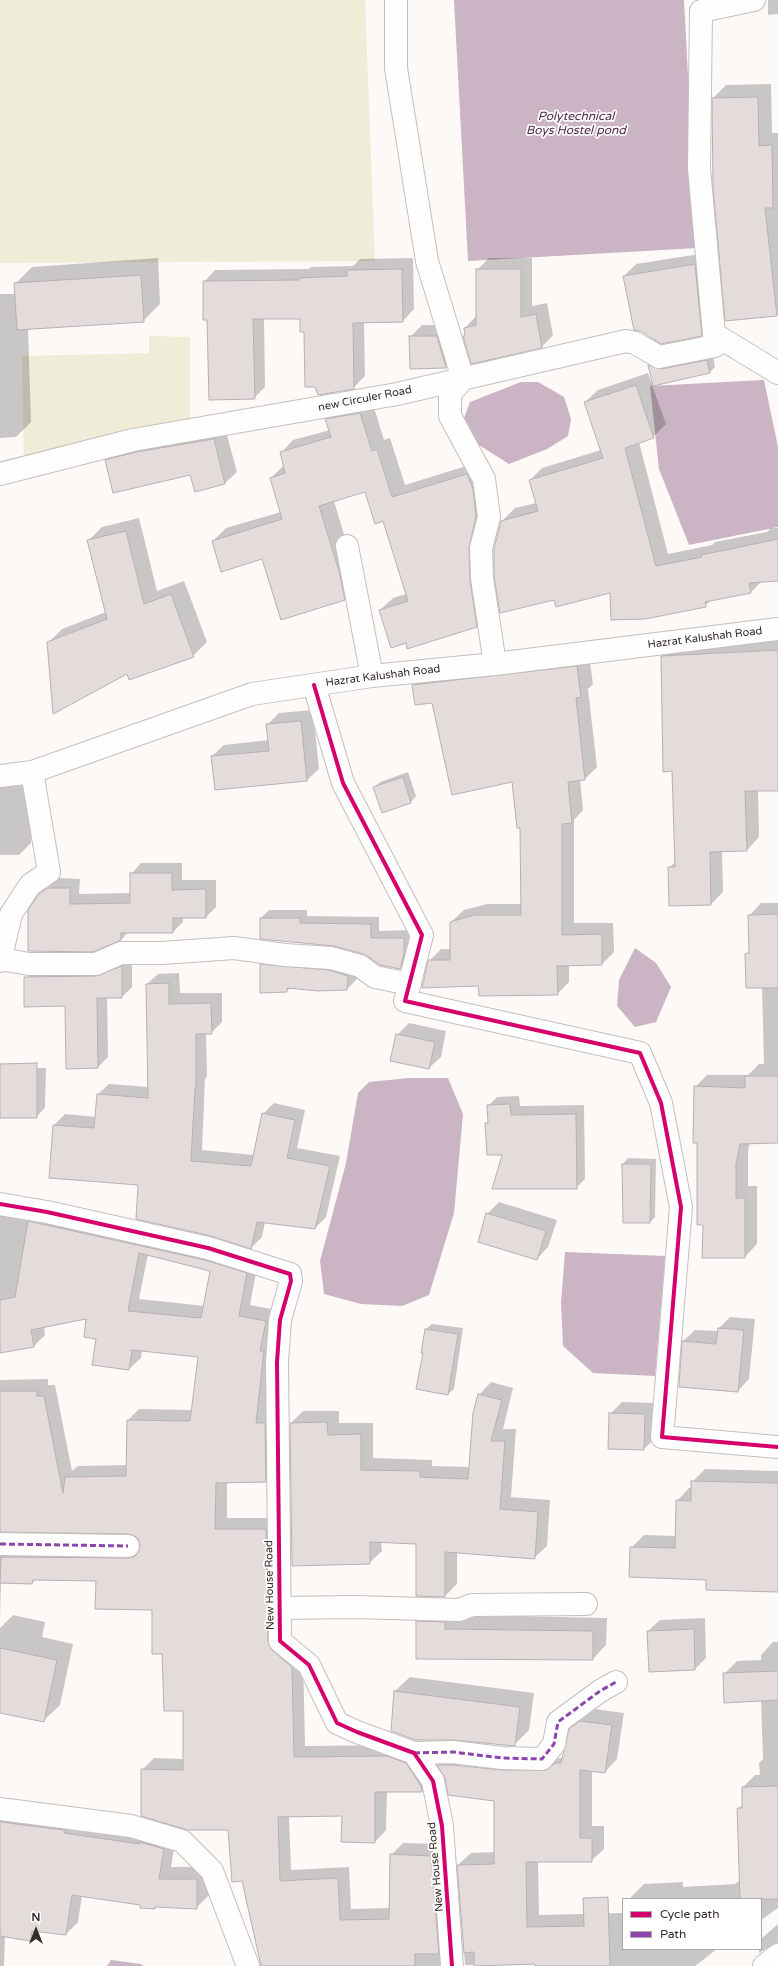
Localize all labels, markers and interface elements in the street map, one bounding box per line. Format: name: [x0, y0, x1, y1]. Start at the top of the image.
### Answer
water label: Polytechnical Boys Hostel pond: [526, 110, 626, 138]
street label: new Circuler Road: [317, 383, 413, 415]
street label: Hazrat Kalushah Road: [647, 624, 763, 652]
street label: Hazrat Kalushah Road: [325, 662, 441, 690]
street label: New House Road: [263, 1540, 277, 1630]
street label: New House Road: [426, 1822, 446, 1912]
legend: [622, 1898, 762, 1950]
text: Cycle path: [660, 1907, 719, 1921]
north arrow: [16, 1910, 56, 1950]
text: N: [32, 1911, 40, 1924]
text: Path: [660, 1927, 686, 1941]

